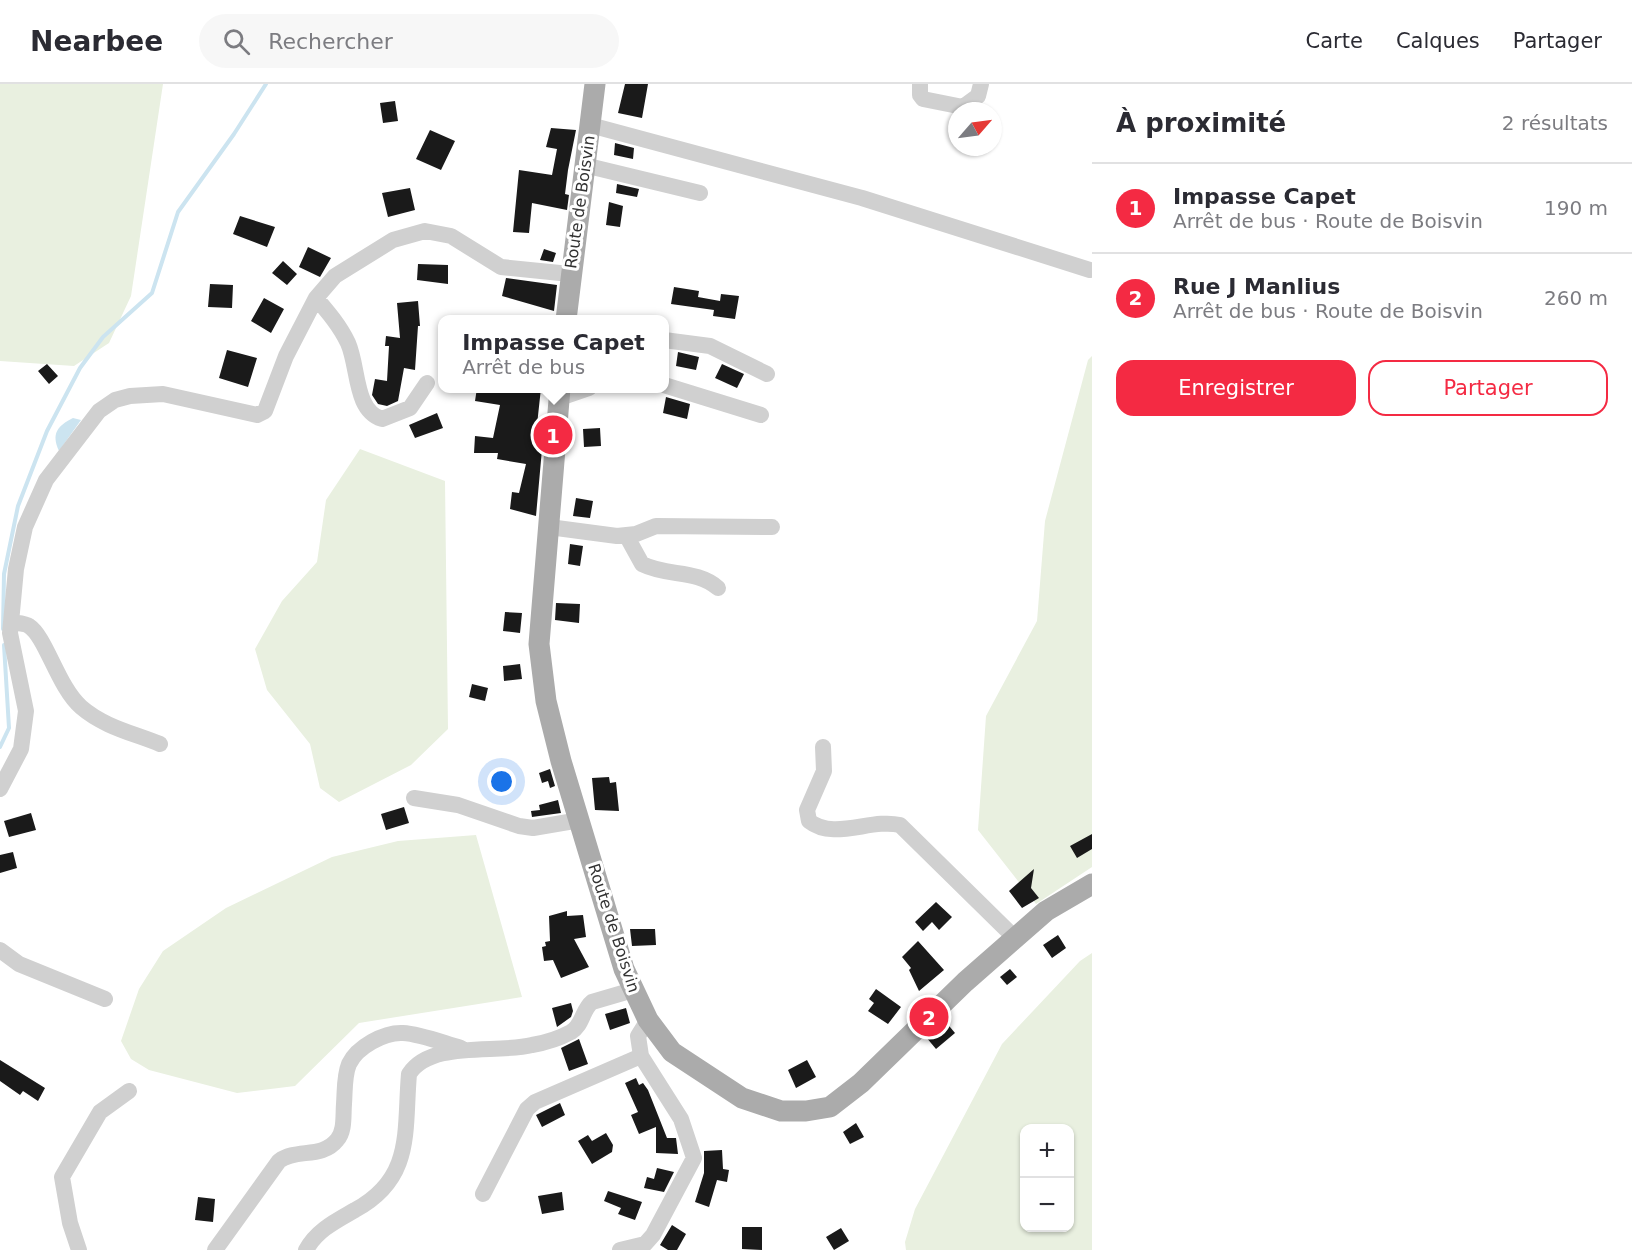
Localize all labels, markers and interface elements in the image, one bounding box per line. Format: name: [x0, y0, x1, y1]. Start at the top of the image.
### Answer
search box: [199, 14, 619, 68]
text: Nearbee: [30, 25, 163, 58]
icon: search: [220, 25, 253, 58]
text: Rechercher: [268, 29, 393, 54]
text: Carte: [1306, 29, 1363, 53]
text: Calques: [1396, 29, 1480, 53]
text: Partager: [1513, 29, 1602, 53]
north arrow: [948, 102, 1002, 156]
text: À proximité: [1116, 108, 1286, 138]
text: 2 résultats: [1502, 111, 1608, 135]
street label: Route de Boisvin: [561, 134, 599, 270]
text: Impasse Capet: [1173, 184, 1356, 209]
text: 1: [1129, 196, 1142, 220]
text: 190 m: [1544, 196, 1608, 220]
text: Arrêt de bus · Route de Boisvin: [1173, 209, 1483, 233]
text: Rue J Manlius: [1173, 274, 1340, 299]
text: 2: [1129, 286, 1142, 310]
text: 260 m: [1544, 286, 1608, 310]
text: Arrêt de bus · Route de Boisvin: [1173, 299, 1483, 323]
popup: [438, 315, 669, 393]
text: Impasse Capet: [462, 330, 645, 355]
text: Arrêt de bus: [462, 355, 585, 379]
button: Enregistrer: [1116, 360, 1356, 416]
button: Partager: [1368, 360, 1608, 416]
pin: 1: [534, 412, 572, 458]
your location: [487, 767, 516, 796]
street label: Route de Boisvin: [584, 861, 644, 995]
pin: 2: [910, 994, 948, 1040]
map controls: [1020, 1124, 1074, 1232]
button: +: [1020, 1124, 1074, 1178]
button: −: [1020, 1178, 1074, 1232]

